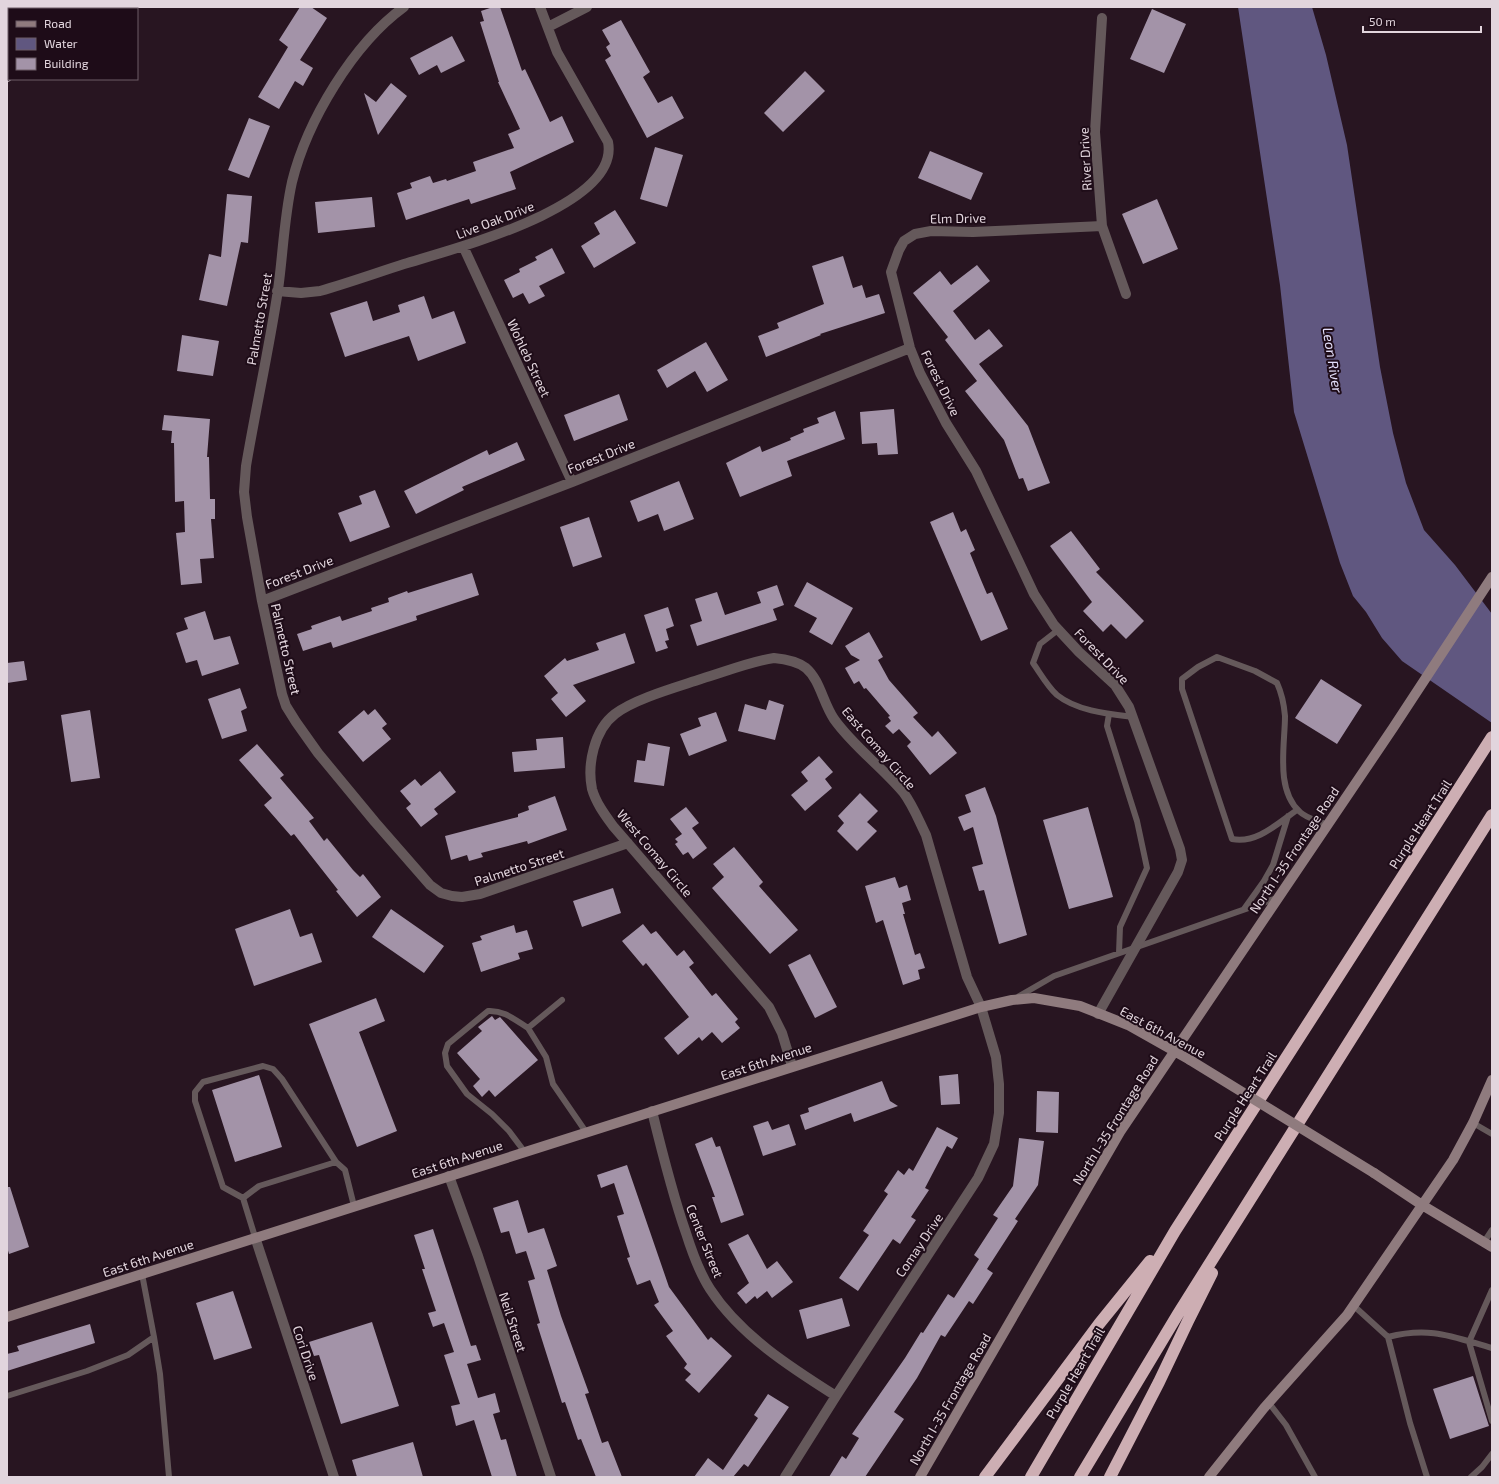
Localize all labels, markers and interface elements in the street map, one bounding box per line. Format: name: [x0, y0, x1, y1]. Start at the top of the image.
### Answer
legend: [8, 8, 138, 80]
scale bar: [1363, 8, 1481, 34]
text: 50 m: [1369, 14, 1396, 28]
text: Road: [44, 16, 72, 30]
text: Water: [44, 36, 78, 50]
text: Building: [44, 56, 89, 70]
street label: River Drive: [1075, 127, 1095, 191]
street label: Live Oak Drive: [454, 198, 536, 242]
street label: Elm Drive: [930, 210, 986, 226]
street label: Palmetto Street: [243, 272, 275, 366]
street label: Wohleb Street: [504, 316, 554, 400]
water label: Leon River: [1319, 326, 1347, 394]
street label: Forest Drive: [918, 347, 964, 419]
street label: Forest Drive: [565, 435, 637, 477]
street label: Forest Drive: [263, 552, 335, 592]
street label: Palmetto Street: [268, 602, 304, 696]
street label: Forest Drive: [1071, 625, 1133, 687]
street label: East Comay Circle: [839, 703, 919, 793]
street label: Purple Heart Trail: [1385, 776, 1455, 872]
street label: North I-35 Frontage Road: [1246, 784, 1342, 916]
street label: West Comay Circle: [614, 806, 696, 900]
street label: Palmetto Street: [472, 845, 566, 889]
street label: East 6th Avenue: [1117, 1003, 1209, 1061]
street label: East 6th Avenue: [718, 1039, 814, 1083]
street label: Purple Heart Trail: [1210, 1048, 1280, 1144]
street label: North I-35 Frontage Road: [1069, 1052, 1161, 1188]
street label: East 6th Avenue: [409, 1137, 505, 1181]
street label: Center Street: [683, 1202, 727, 1280]
street label: Comay Drive: [892, 1210, 946, 1280]
street label: East 6th Avenue: [100, 1236, 196, 1280]
street label: Neil Street: [496, 1290, 530, 1354]
street label: Cori Drive: [290, 1323, 322, 1383]
street label: Purple Heart Trail: [1042, 1324, 1108, 1422]
street label: North I-35 Frontage Road: [906, 1330, 994, 1468]

